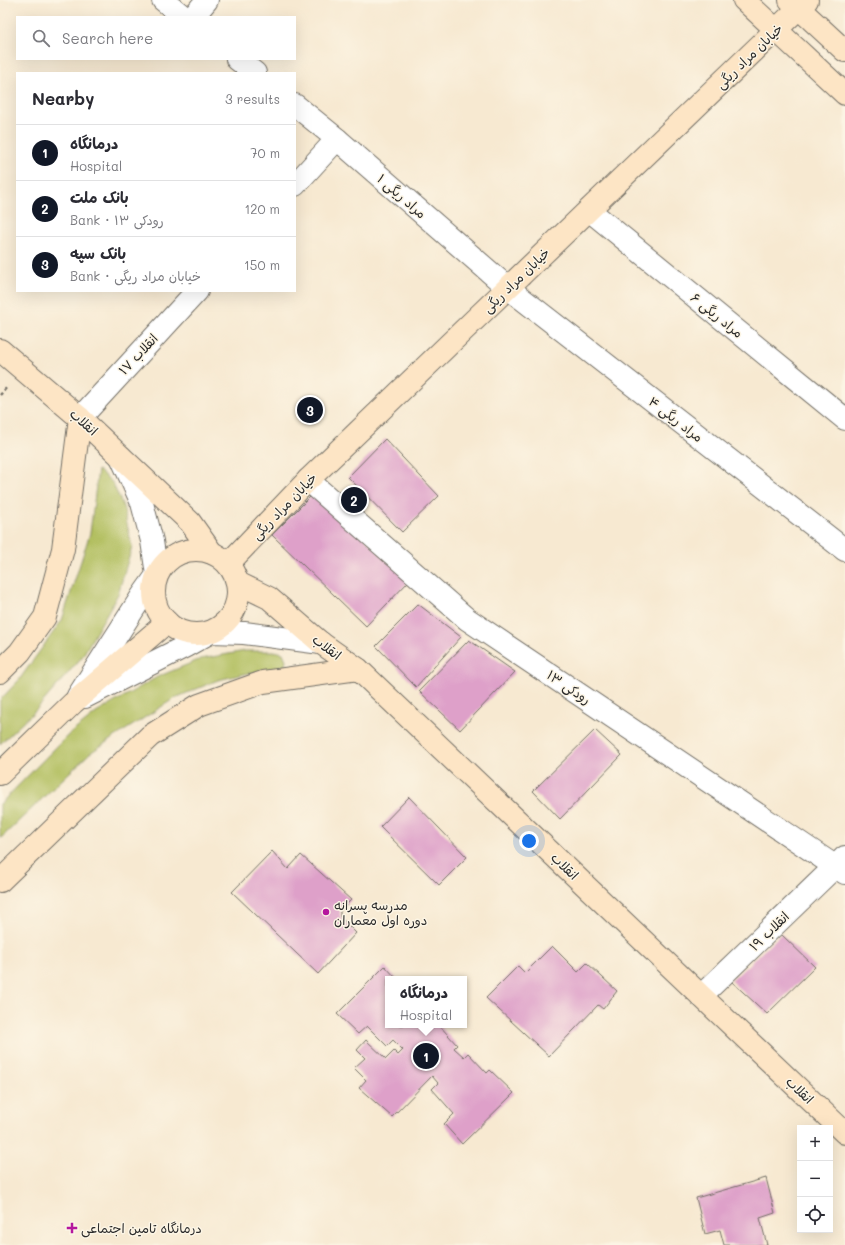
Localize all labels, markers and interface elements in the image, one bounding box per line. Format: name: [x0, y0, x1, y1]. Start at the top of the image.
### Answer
search box: [16, 16, 296, 60]
street label: خیابان مراد ریگی: [712, 19, 787, 93]
icon: search: [30, 27, 52, 49]
text: Search here: [62, 28, 153, 48]
text: Nearby: [32, 87, 94, 109]
text: 3 results: [225, 90, 280, 107]
text: درمانگاه: [70, 133, 118, 153]
text: 1: [42, 144, 48, 161]
text: 70 m: [250, 144, 280, 161]
text: Hospital: [70, 157, 122, 174]
street label: مراد ریگی ۱: [373, 170, 430, 223]
text: بانک ملت: [70, 187, 129, 207]
text: 2: [41, 200, 49, 217]
text: 120 m: [244, 200, 280, 217]
text: Bank · رودکی ۱۳: [70, 211, 164, 228]
text: بانک سپه: [70, 243, 126, 263]
street label: خیابان مراد ریگی: [479, 243, 554, 317]
text: 3: [41, 256, 49, 273]
text: 150 m: [244, 256, 280, 273]
text: Bank · خیابان مراد ریگی: [70, 267, 201, 284]
street label: مراد ریگی ۶: [686, 288, 747, 342]
street label: انقلاب ۱۷: [114, 330, 162, 378]
street label: مراد ریگی ۴: [645, 392, 707, 447]
pin: 3: [297, 395, 323, 425]
street label: انقلاب: [66, 405, 102, 439]
street label: خیابان مراد ریگی: [247, 469, 321, 544]
pin: 2: [341, 485, 367, 515]
street label: انقلاب: [309, 630, 345, 664]
street label: رودکی ۱۳: [543, 666, 595, 709]
your location: [519, 831, 539, 851]
street label: انقلاب: [547, 848, 583, 884]
place label: مدرسه پسرانه دوره اول معماران: [334, 896, 428, 929]
marker: مدرسه پسرانه دوره اول معماران: [321, 907, 331, 917]
street label: انقلاب ۱۹: [745, 907, 793, 955]
popup: [385, 976, 467, 1028]
text: درمانگاه: [400, 982, 448, 1002]
text: Hospital: [400, 1006, 452, 1023]
pin: 1: [413, 1041, 439, 1071]
street label: انقلاب: [782, 1072, 818, 1108]
map controls: [797, 1125, 833, 1233]
button: +: [797, 1125, 833, 1161]
button: −: [797, 1161, 833, 1197]
button: locate: [797, 1197, 833, 1233]
place label: درمانگاه تامین اجتماعی: [81, 1219, 202, 1238]
marker: درمانگاه تامین اجتماعی: [66, 1222, 78, 1234]

